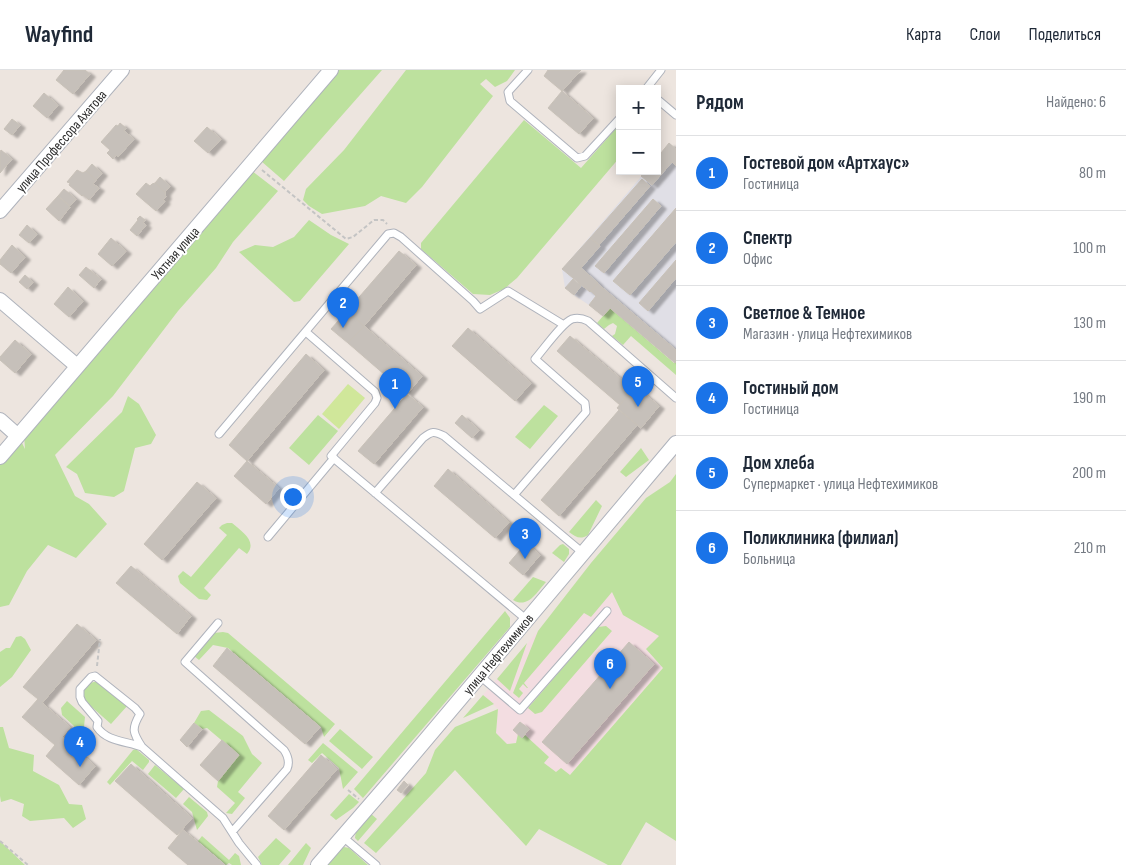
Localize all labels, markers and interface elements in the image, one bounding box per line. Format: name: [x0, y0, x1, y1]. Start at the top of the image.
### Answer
text: Wayfind: [25, 20, 93, 49]
text: Карта: [906, 24, 942, 45]
text: Слои: [970, 24, 1001, 45]
text: Поделиться: [1029, 24, 1101, 45]
map controls: [616, 85, 661, 175]
button: +: [616, 85, 661, 130]
street label: улица Профессора Ахатова: [12, 87, 110, 196]
text: Рядом: [696, 90, 744, 115]
text: Найдено: 6: [1046, 93, 1106, 112]
button: −: [616, 130, 661, 175]
text: Гостевой дом «Артхаус»: [743, 152, 909, 175]
text: 1: [709, 164, 715, 183]
text: 80 m: [1079, 164, 1106, 183]
text: Гостиница: [743, 175, 799, 194]
street label: Уютная улица: [148, 223, 203, 283]
text: Спектр: [743, 227, 792, 250]
text: 2: [708, 239, 716, 258]
text: 100 m: [1073, 239, 1106, 258]
text: Офис: [743, 250, 773, 269]
pin: 2: [327, 287, 359, 328]
text: Светлое & Темное: [743, 302, 865, 325]
text: 3: [708, 314, 716, 333]
text: 130 m: [1074, 314, 1106, 333]
text: Магазин · улица Нефтехимиков: [743, 325, 912, 344]
pin: 5: [622, 366, 654, 407]
pin: 1: [379, 368, 411, 409]
text: Гостиный дом: [743, 377, 839, 400]
text: 4: [708, 389, 716, 408]
text: 190 m: [1073, 389, 1106, 408]
text: Гостиница: [743, 400, 799, 419]
text: Дом хлеба: [743, 452, 814, 475]
text: 5: [708, 464, 716, 483]
text: 200 m: [1072, 464, 1106, 483]
text: Супермаркет · улица Нефтехимиков: [743, 475, 938, 494]
your location: [280, 484, 306, 510]
pin: 3: [509, 518, 541, 559]
text: Поликлиника (филиал): [743, 527, 898, 550]
text: 6: [708, 539, 716, 558]
text: 210 m: [1074, 539, 1106, 558]
text: Больница: [743, 550, 795, 569]
street label: улица Нефтехимиков: [460, 610, 537, 698]
pin: 6: [594, 648, 626, 689]
pin: 4: [64, 726, 96, 767]

